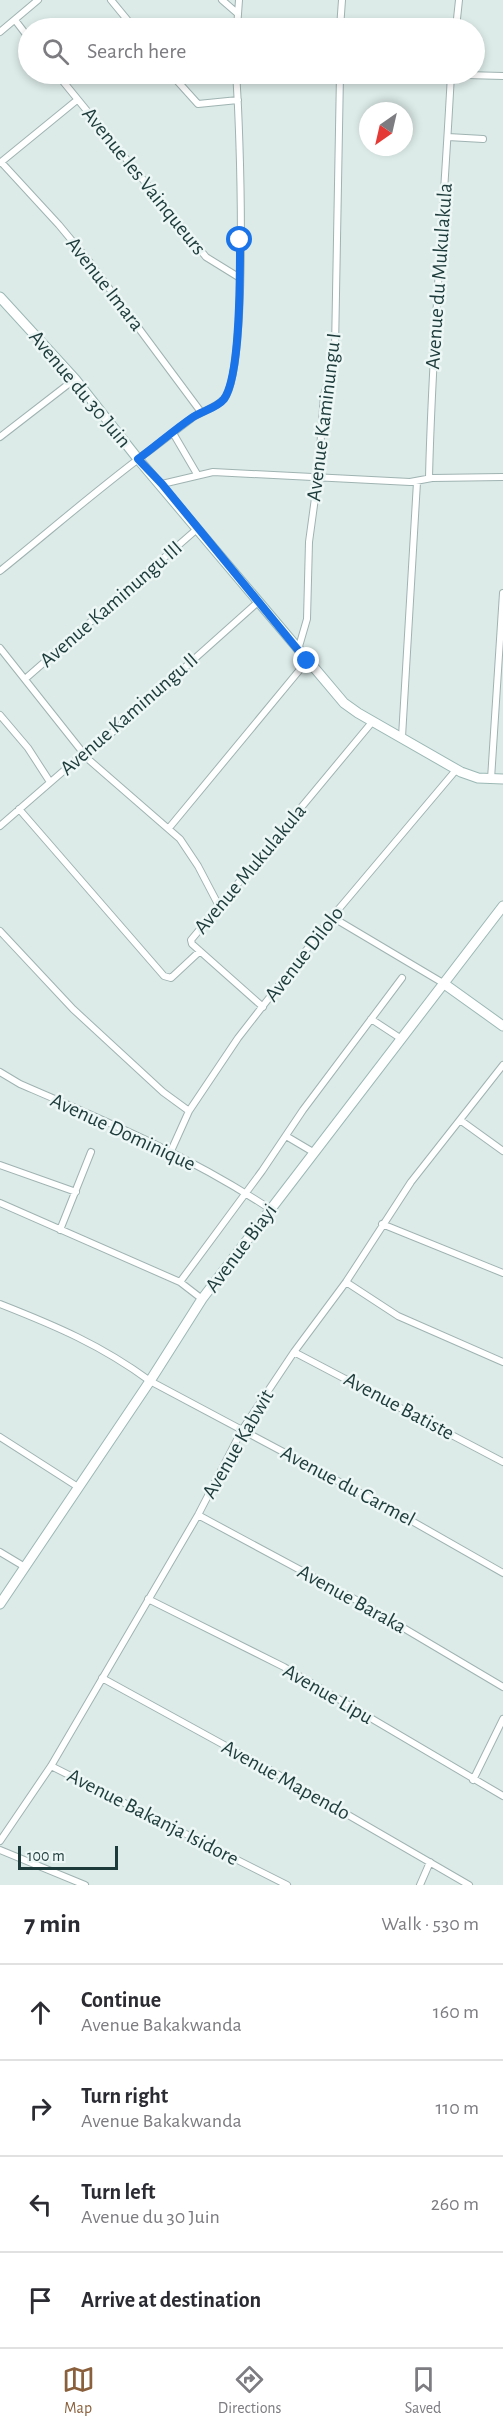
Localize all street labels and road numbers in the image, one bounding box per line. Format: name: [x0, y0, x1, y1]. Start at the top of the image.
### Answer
street label: Avenue les Vainqueurs: [78, 103, 210, 259]
street label: Avenue du Mukulakula: [422, 182, 456, 370]
street label: Avenue Imara: [62, 233, 148, 335]
street label: Avenue du 30 Juin: [25, 326, 135, 452]
street label: Avenue Kaminungu I: [303, 332, 345, 502]
street label: Avenue Kaminungu III: [36, 537, 186, 671]
street label: Avenue Kaminungu II: [56, 649, 202, 779]
street label: Avenue Mukulakula: [190, 800, 310, 938]
street label: Avenue Dilolo: [261, 902, 347, 1006]
street label: Avenue Dominique: [47, 1089, 199, 1175]
street label: Avenue Biayi: [201, 1200, 281, 1296]
street label: Avenue Batiste: [341, 1368, 457, 1444]
street label: Avenue Kabwit: [198, 1386, 278, 1502]
street label: Avenue du Carmel: [277, 1442, 419, 1530]
street label: Avenue Baraka: [294, 1561, 410, 1638]
street label: Avenue Lipu: [279, 1660, 377, 1728]
street label: Avenue Mapendo: [218, 1736, 354, 1824]
street label: Avenue Bakanja Isidore: [64, 1765, 242, 1869]

